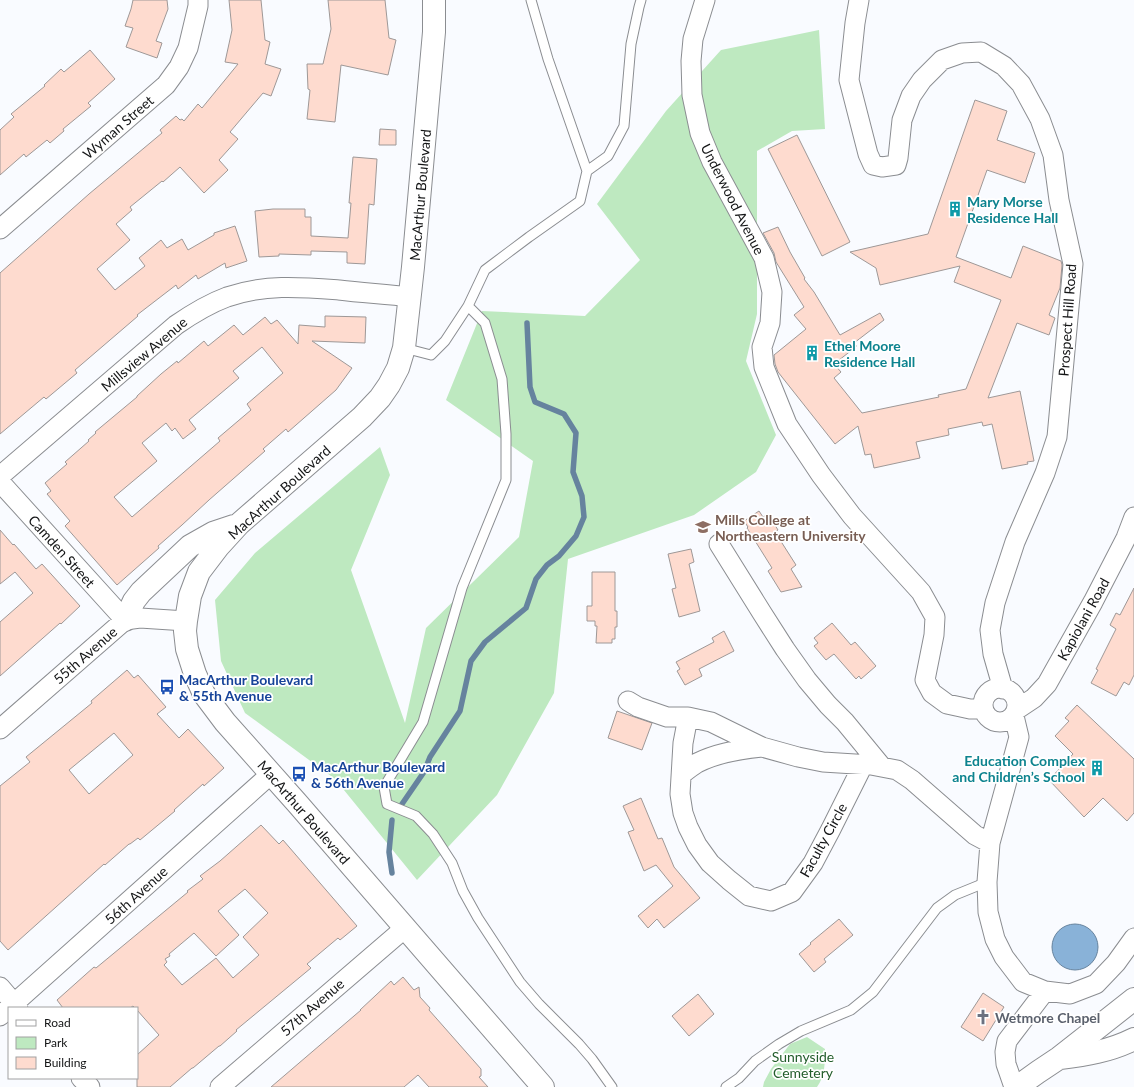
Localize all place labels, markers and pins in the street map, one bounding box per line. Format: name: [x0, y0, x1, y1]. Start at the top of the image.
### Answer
place label: Mary Morse Residence Hall: [967, 193, 1058, 226]
building icon: Mary Morse Residence Hall: [946, 200, 964, 218]
place label: Ethel Moore Residence Hall: [824, 337, 915, 370]
building icon: Ethel Moore Residence Hall: [803, 344, 821, 362]
place label: Mills College at Northeastern University: [715, 511, 866, 544]
school or university icon: Mills College at Northeastern University: [694, 518, 712, 536]
place label: MacArthur Boulevard & 55th Avenue: [179, 671, 313, 704]
bus stop icon: MacArthur Boulevard & 55th Avenue: [158, 678, 176, 696]
place label: Education Complex and Children’s School: [952, 752, 1086, 785]
place label: MacArthur Boulevard & 56th Avenue: [311, 758, 445, 791]
building icon: Education Complex and Children’s School: [1088, 759, 1106, 777]
bus stop icon: MacArthur Boulevard & 56th Avenue: [290, 765, 308, 783]
church icon: Wetmore Chapel: [974, 1008, 992, 1026]
place label: Wetmore Chapel: [995, 1009, 1100, 1026]

